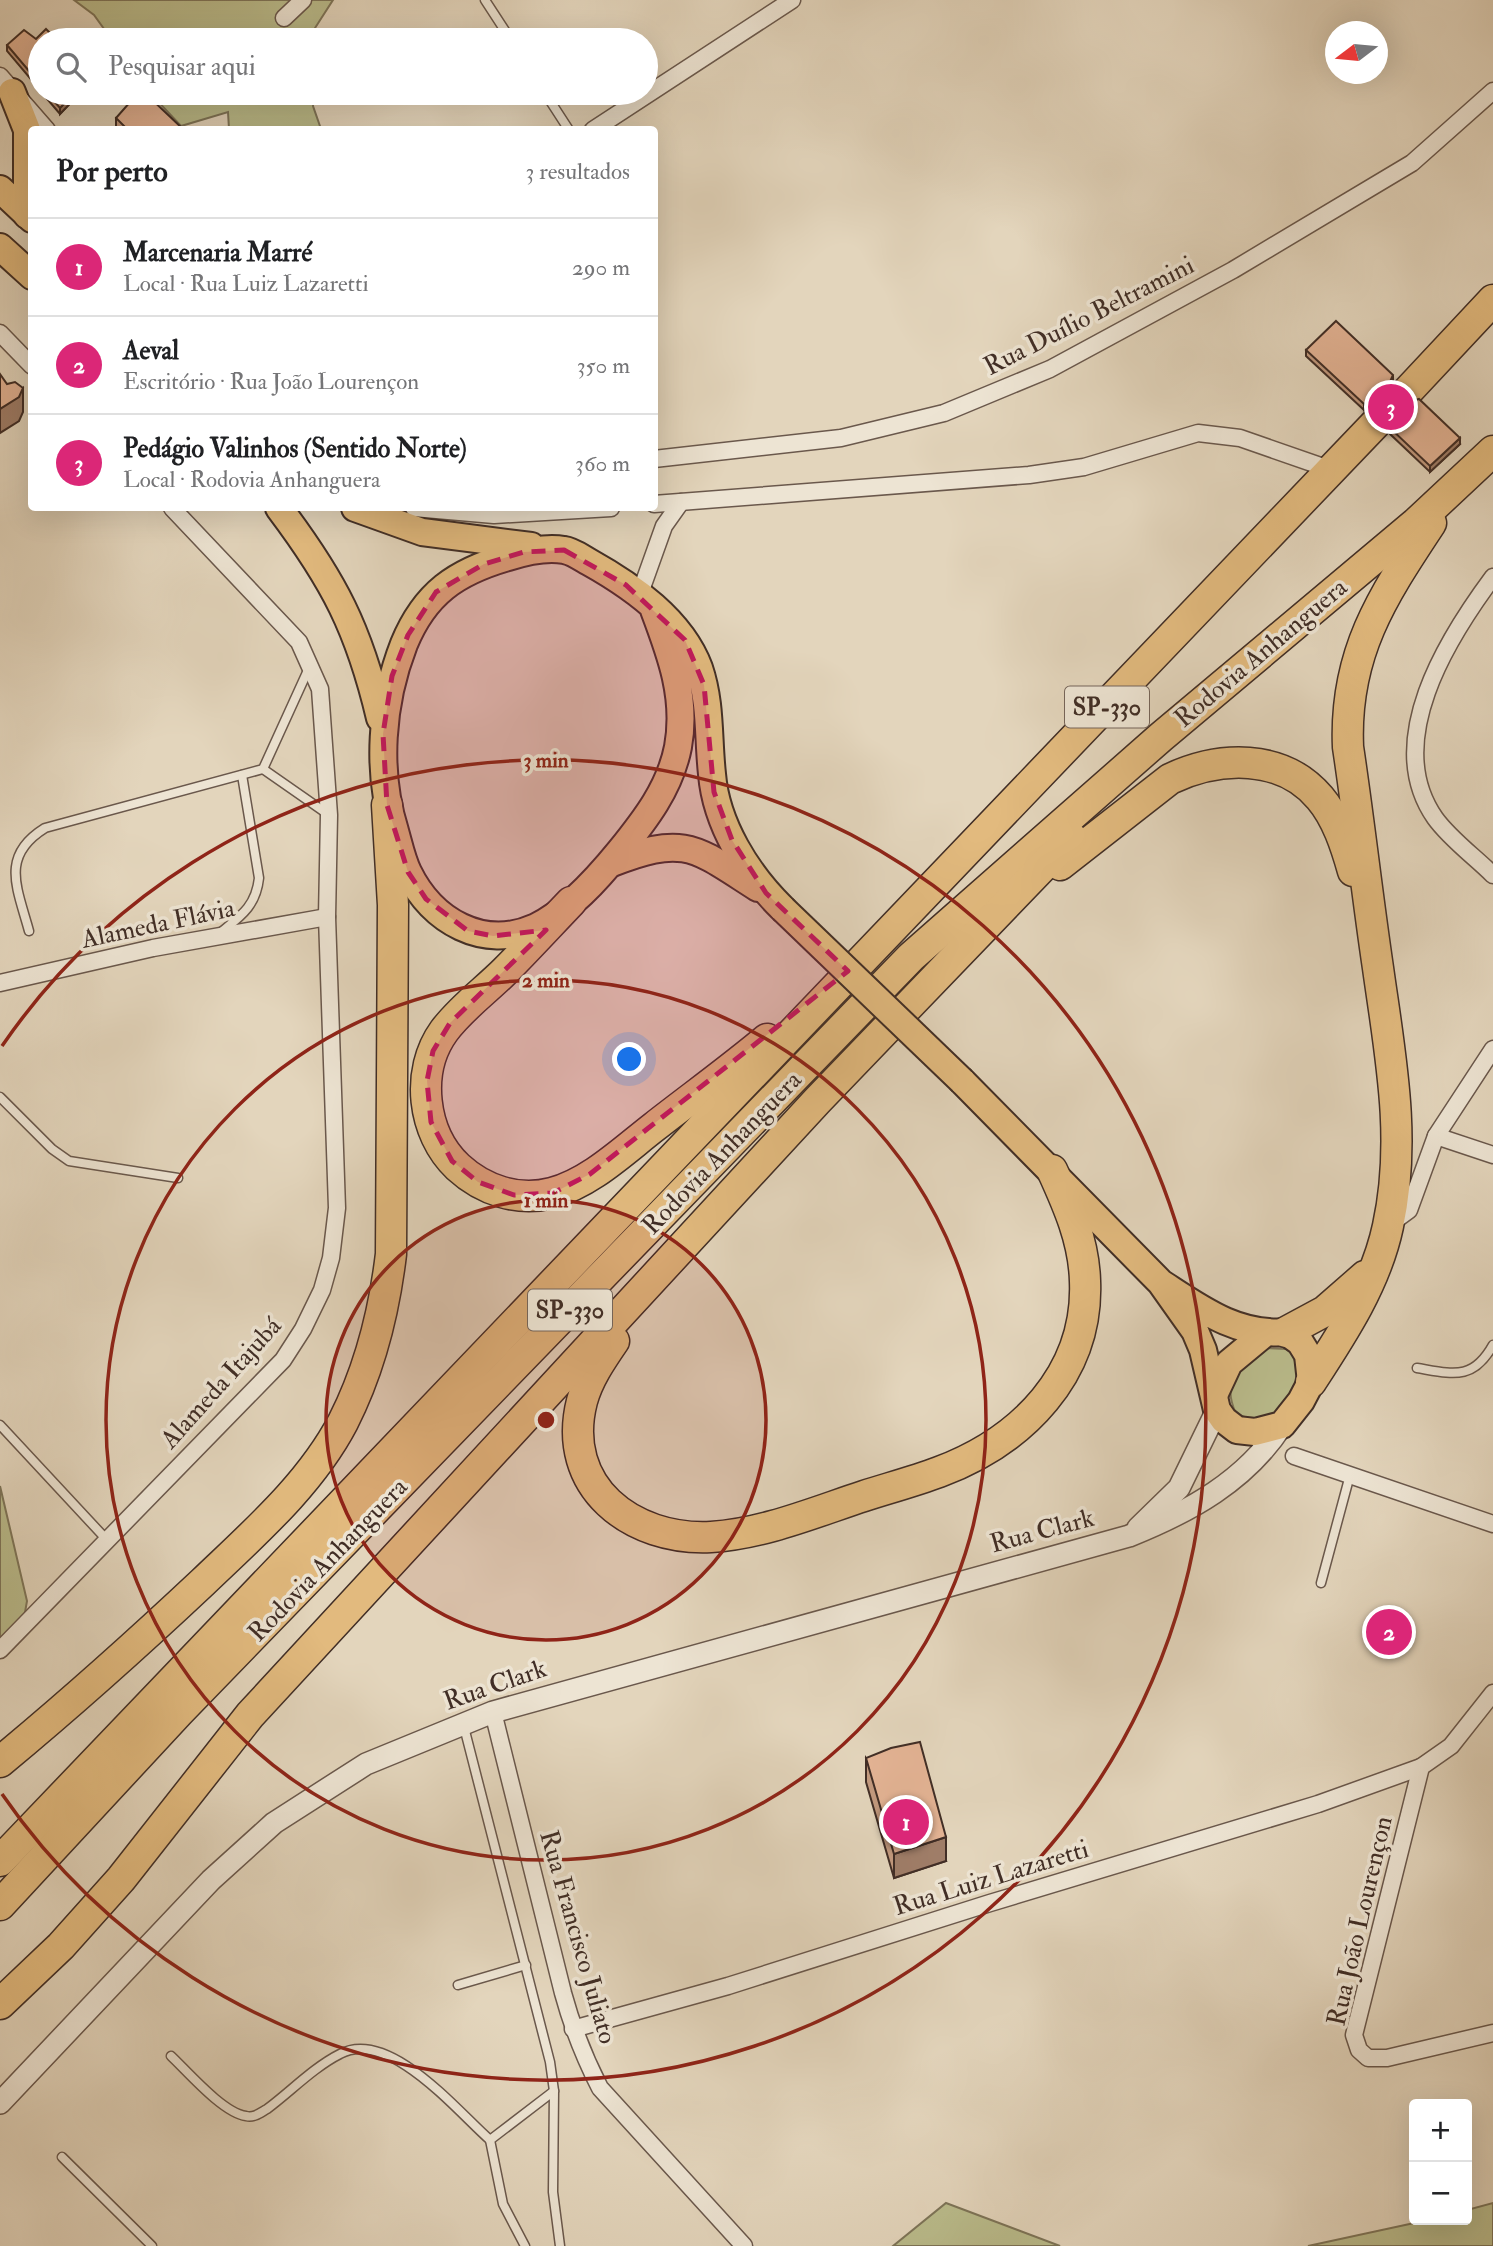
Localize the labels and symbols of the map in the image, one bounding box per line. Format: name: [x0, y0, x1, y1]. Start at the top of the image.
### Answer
north arrow: [1325, 21, 1388, 84]
street label: Rua Duílio Beltramini: [979, 249, 1199, 383]
pin: 3: [1368, 381, 1414, 433]
street label: Rodovia Anhanguera: [1168, 571, 1354, 735]
road number: SP-330: [1065, 686, 1149, 728]
text: 3 min: [523, 747, 569, 774]
street label: Alameda Flávia: [77, 892, 238, 956]
text: 2 min: [522, 967, 570, 994]
your location: [612, 1042, 646, 1076]
street label: Rodovia Anhanguera: [636, 1064, 809, 1242]
text: 1 min: [524, 1187, 568, 1214]
road number: SP-330: [528, 1290, 612, 1330]
street label: Alameda Itajubá: [153, 1310, 289, 1456]
centre of rings: [534, 1408, 558, 1432]
street label: Rodovia Anhanguera: [242, 1471, 415, 1649]
street label: Rua Clark: [986, 1502, 1098, 1560]
pin: 2: [1366, 1606, 1412, 1658]
street label: Rua Clark: [439, 1652, 551, 1717]
pin: 1: [883, 1796, 929, 1848]
street label: Rua João Lourençon: [1320, 1813, 1400, 2029]
street label: Rua Francisco Juliato: [532, 1827, 624, 2047]
street label: Rua Luiz Lazaretti: [890, 1833, 1092, 1923]

